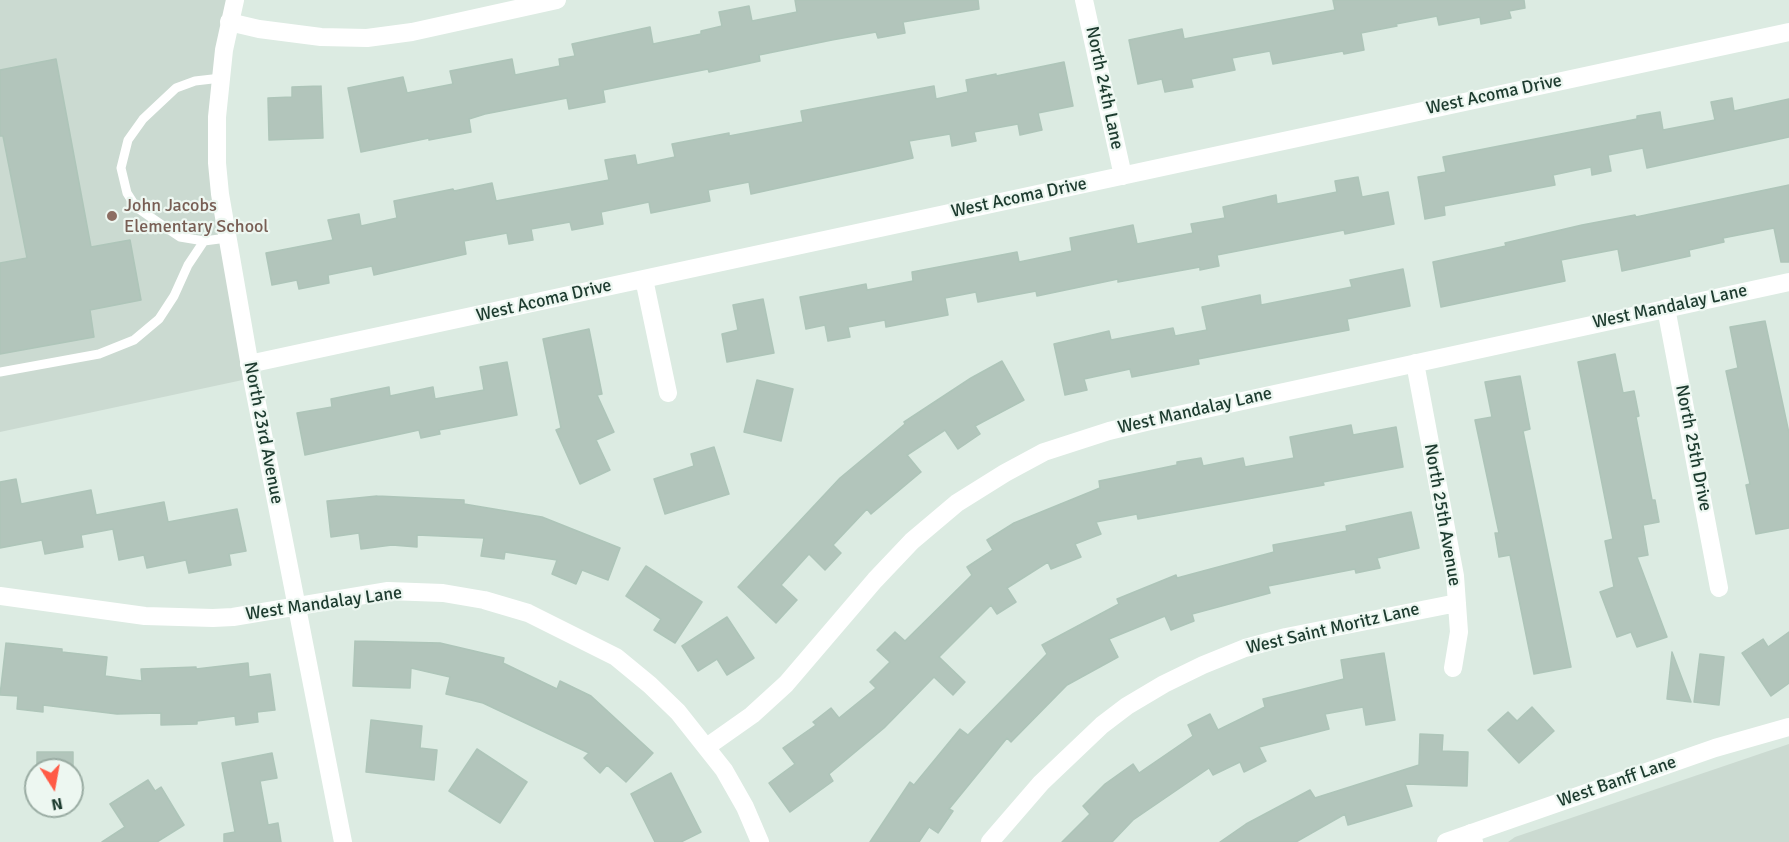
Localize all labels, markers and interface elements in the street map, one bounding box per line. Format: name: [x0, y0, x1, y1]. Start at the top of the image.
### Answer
street label: North 24th Lane: [1080, 24, 1128, 152]
street label: West Acoma Drive: [1424, 70, 1564, 120]
street label: West Acoma Drive: [949, 173, 1089, 223]
place label: John Jacobs Elementary School: [124, 195, 269, 238]
marker: John Jacobs Elementary School: [105, 209, 119, 223]
street label: West Acoma Drive: [474, 275, 614, 327]
street label: West Mandalay Lane: [1591, 280, 1749, 334]
street label: North 23rd Avenue: [239, 360, 287, 506]
street label: West Mandalay Lane: [1116, 383, 1274, 439]
street label: North 25th Drive: [1670, 383, 1716, 513]
street label: North 25th Avenue: [1419, 442, 1465, 588]
street label: West Mandalay Lane: [244, 582, 404, 626]
street label: West Saint Moritz Lane: [1244, 599, 1422, 659]
street label: West Banff Lane: [1555, 752, 1679, 812]
north arrow: [24, 758, 84, 818]
text: N: [50, 793, 64, 815]

